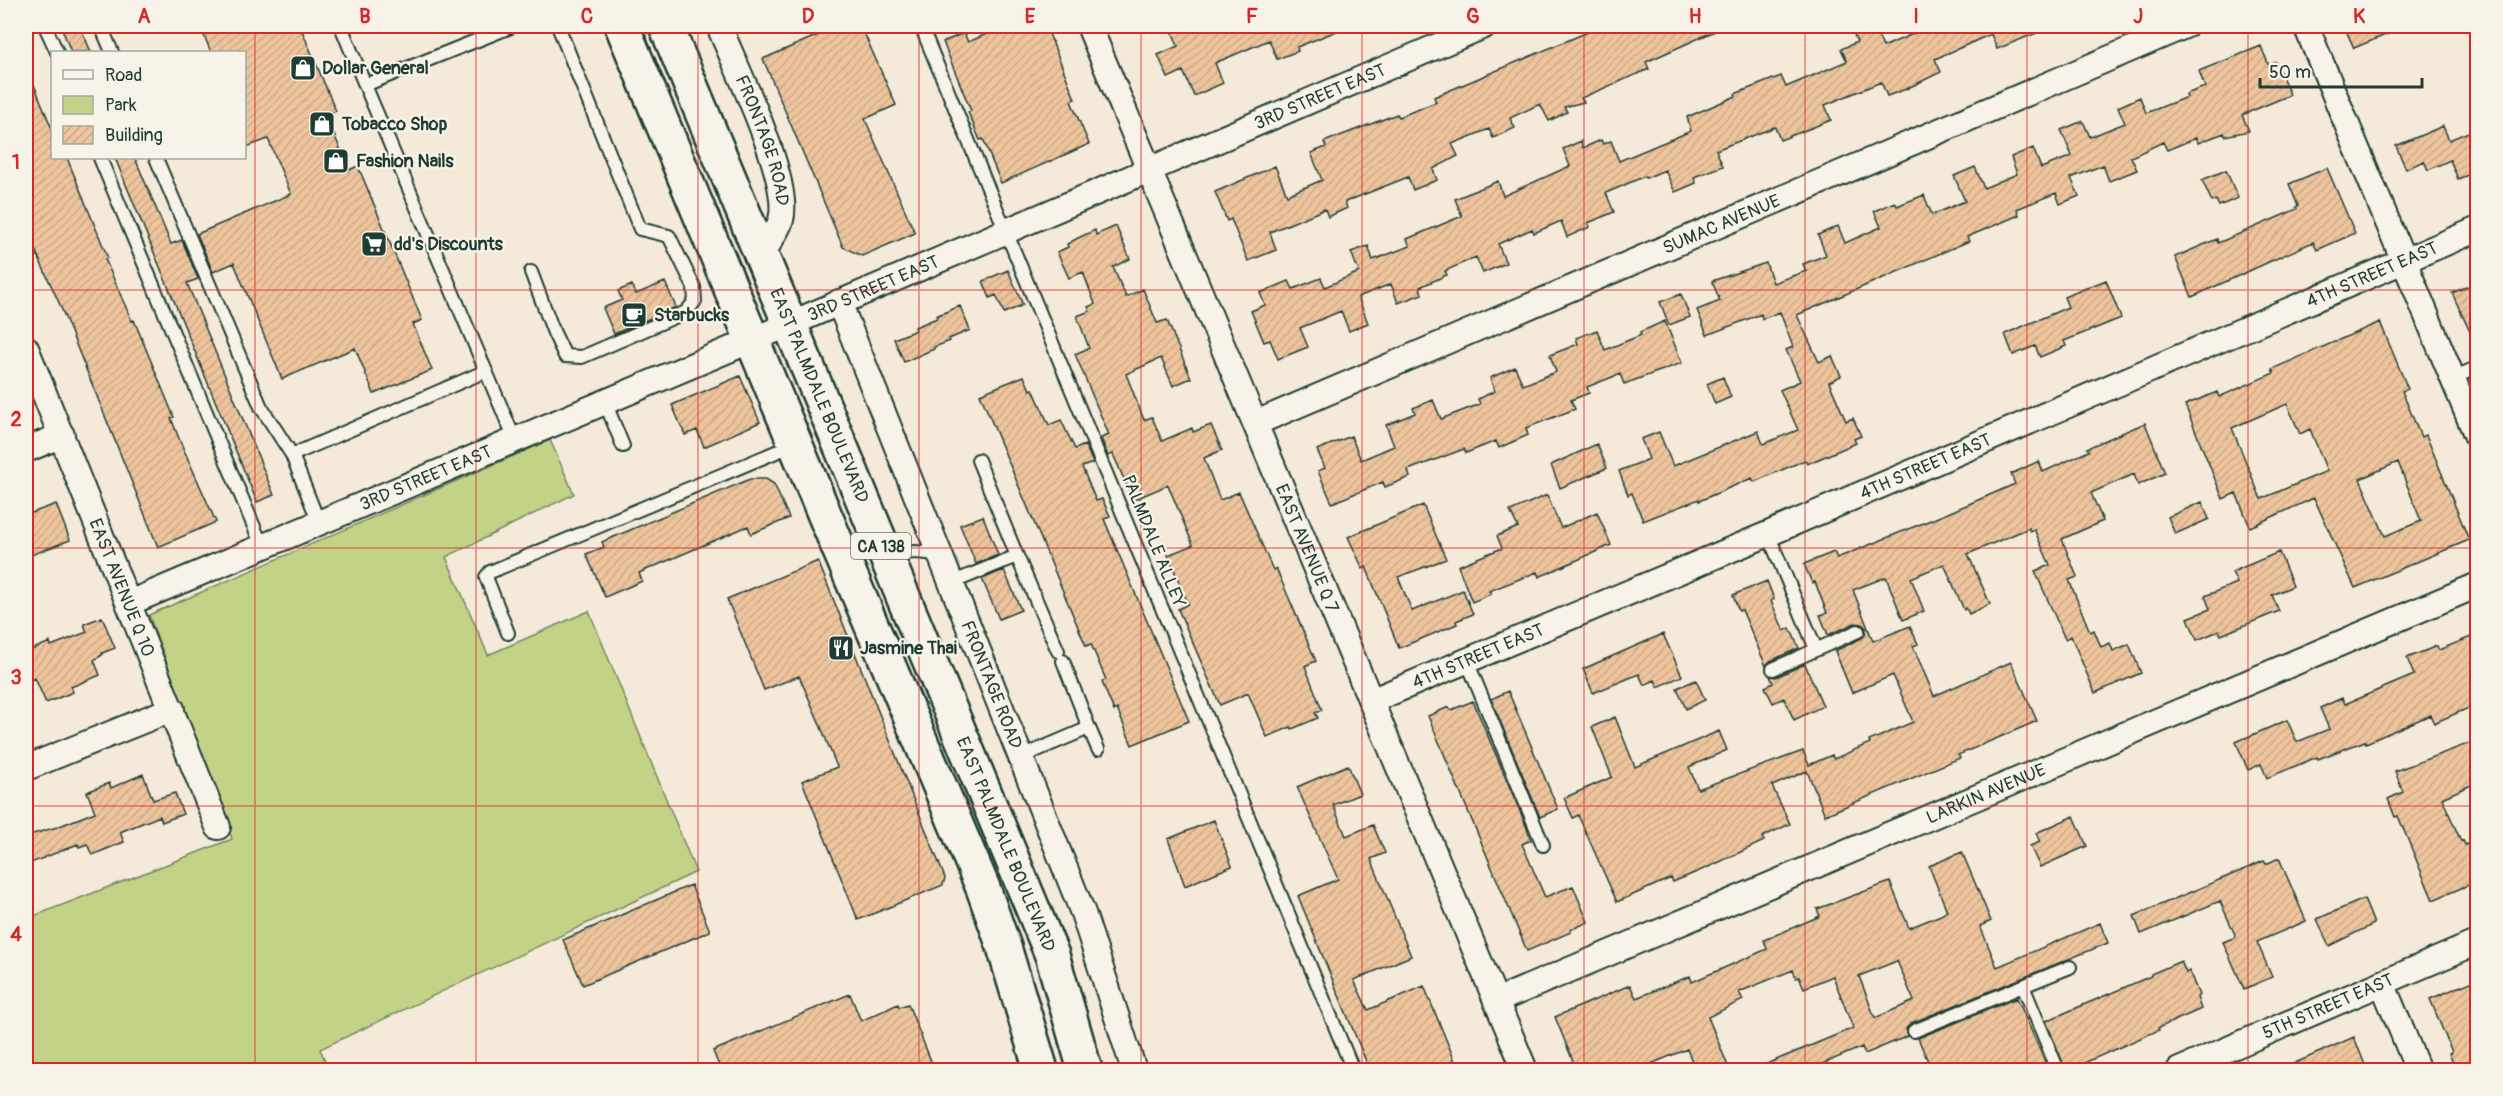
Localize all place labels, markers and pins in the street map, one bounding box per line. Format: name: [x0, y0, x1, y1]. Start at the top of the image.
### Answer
shop icon: Dollar General: [288, 53, 318, 83]
place label: Dollar General: [322, 57, 429, 80]
shop icon: Tobacco Shop: [307, 109, 337, 139]
place label: Tobacco Shop: [341, 113, 448, 136]
shop icon: Fashion Nails: [321, 146, 351, 176]
place label: Fashion Nails: [356, 150, 455, 173]
supermarket icon: dd's Discounts: [359, 229, 389, 259]
place label: dd's Discounts: [394, 233, 504, 256]
cafe icon: Starbucks: [619, 300, 649, 330]
place label: Starbucks: [654, 304, 730, 327]
restaurant icon: Jasmine Thai: [826, 633, 856, 663]
place label: Jasmine Thai: [860, 637, 957, 660]

